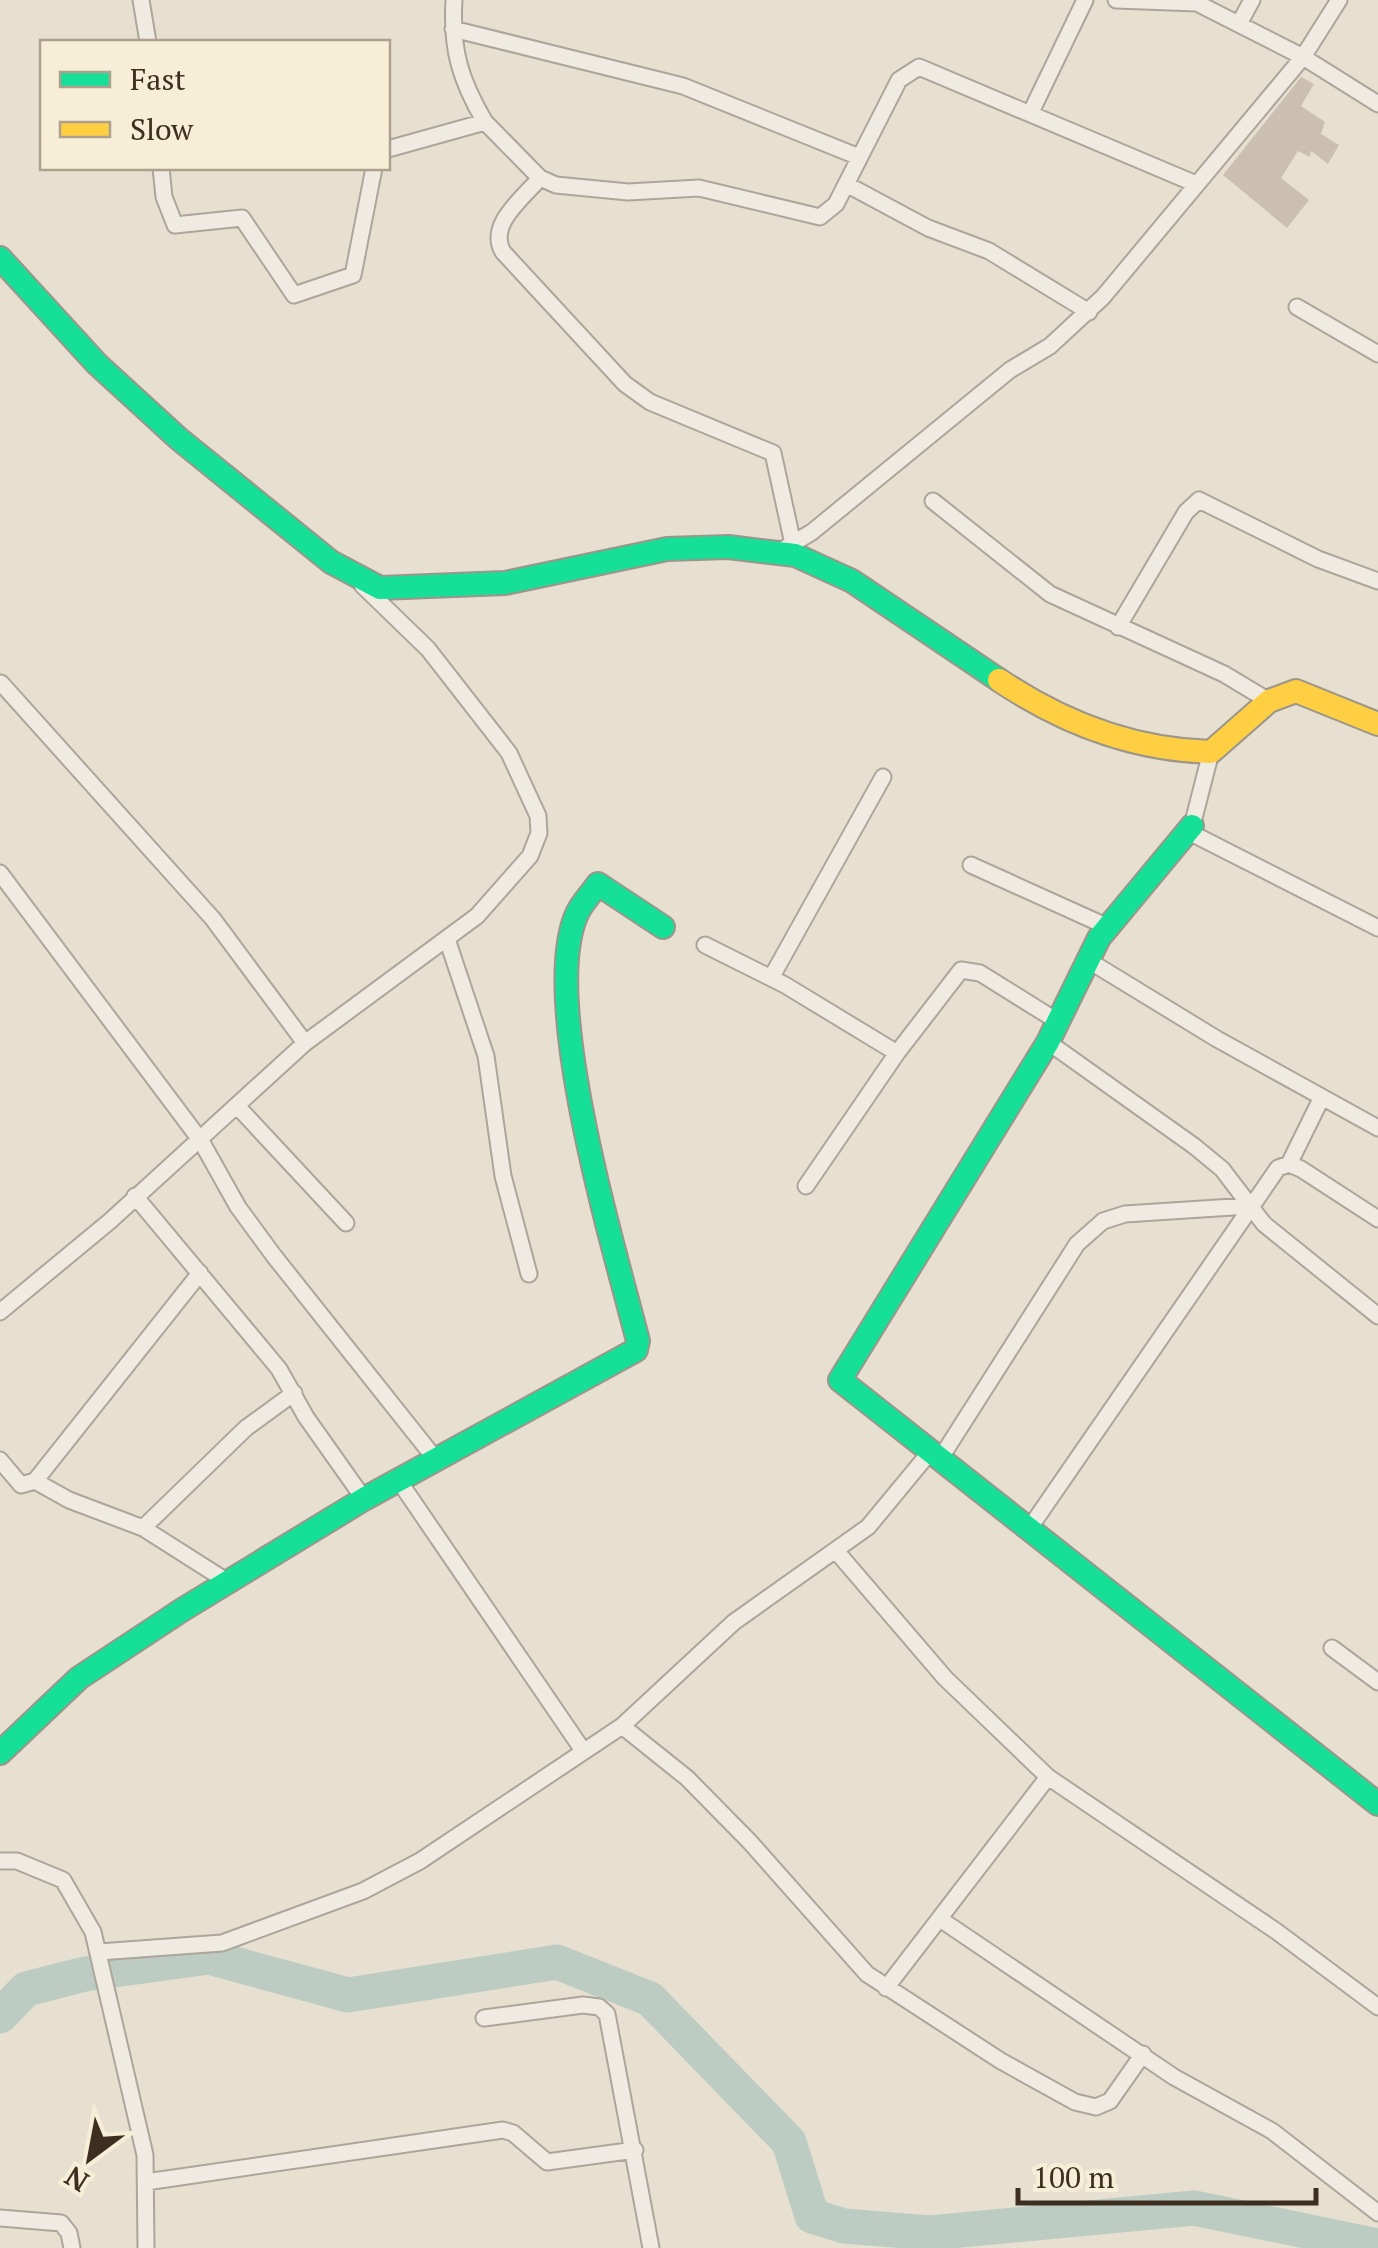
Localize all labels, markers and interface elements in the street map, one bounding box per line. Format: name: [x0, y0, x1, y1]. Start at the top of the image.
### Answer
legend: [40, 40, 390, 170]
text: Fast: [130, 59, 186, 99]
text: Slow: [130, 109, 194, 149]
north arrow: [40, 2108, 140, 2208]
scale bar: [1018, 2143, 1316, 2205]
text: 100 m: [1033, 2157, 1114, 2197]
text: N: [58, 2158, 95, 2201]

